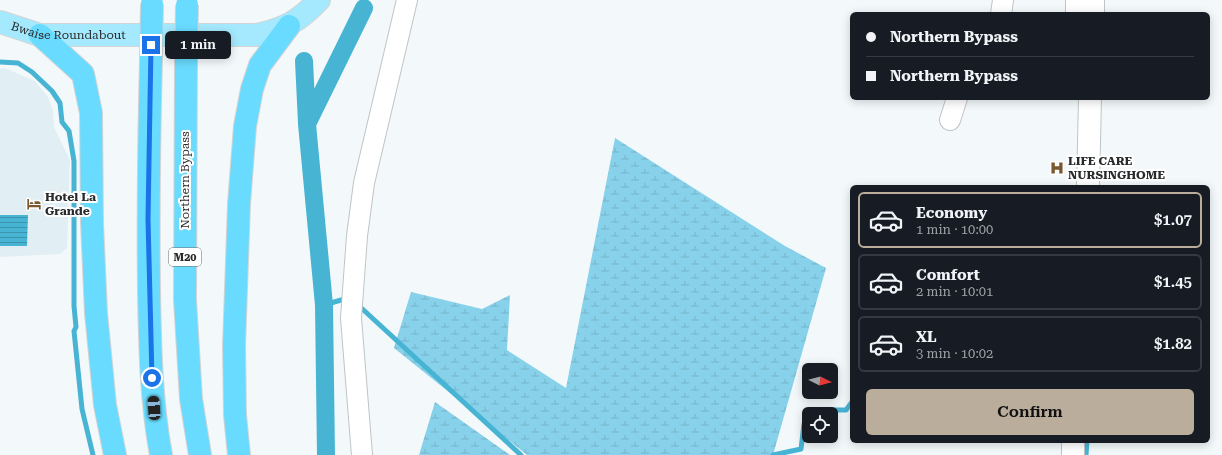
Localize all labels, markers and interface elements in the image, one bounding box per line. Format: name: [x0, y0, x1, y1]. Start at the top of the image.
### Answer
street label: Bwaise Roundabout: [9, 19, 126, 42]
text: Northern Bypass: [890, 28, 1018, 46]
callout: 1 min: [165, 31, 231, 59]
route end: [142, 36, 160, 54]
text: 1 min: [180, 37, 216, 52]
text: Northern Bypass: [890, 67, 1018, 85]
street label: Northern Bypass: [178, 131, 192, 229]
place label: LIFE CARE NURSINGHOME: [1068, 154, 1165, 182]
hospital icon: LIFE CARE NURSINGHOME: [1049, 160, 1065, 176]
place label: Hotel La Grande: [45, 190, 96, 218]
hotel icon: Hotel La Grande: [26, 196, 42, 212]
icon: car: [868, 202, 904, 238]
text: Economy: [916, 204, 987, 222]
text: $1.07: [1154, 211, 1192, 229]
text: 1 min · 10:00: [916, 222, 993, 237]
road number: M20: [169, 248, 201, 266]
icon: car: [868, 264, 904, 300]
text: Comfort: [916, 266, 980, 284]
text: $1.45: [1154, 273, 1192, 291]
text: 2 min · 10:01: [916, 284, 993, 299]
icon: car: [868, 326, 904, 362]
text: XL: [916, 328, 937, 346]
text: $1.82: [1154, 335, 1192, 353]
text: 3 min · 10:02: [916, 346, 993, 361]
north arrow: [802, 363, 838, 399]
map controls: [802, 363, 838, 443]
route start: [143, 369, 161, 387]
button: Confirm: [866, 389, 1194, 435]
car: [147, 396, 161, 420]
button: locate: [802, 407, 838, 443]

